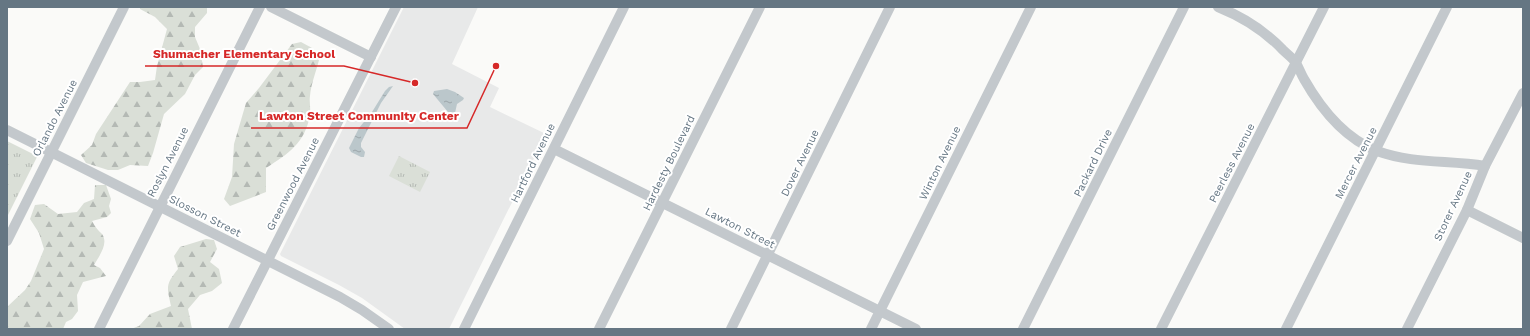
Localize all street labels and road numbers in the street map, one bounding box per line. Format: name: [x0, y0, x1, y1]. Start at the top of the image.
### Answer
street label: Orlando Avenue: [30, 77, 80, 159]
street label: Hardesty Boulevard: [640, 113, 698, 213]
street label: Hartford Avenue: [508, 121, 558, 205]
street label: Peerless Avenue: [1206, 121, 1258, 205]
street label: Winton Avenue: [917, 124, 963, 202]
street label: Roslyn Avenue: [145, 125, 191, 199]
street label: Mercer Avenue: [1332, 125, 1380, 201]
street label: Dover Avenue: [778, 127, 822, 199]
street label: Packard Drive: [1071, 127, 1115, 199]
street label: Greenwood Avenue: [264, 135, 322, 233]
street label: Storer Avenue: [1431, 169, 1475, 243]
street label: Slosson Street: [167, 192, 243, 240]
street label: Lawton Street: [703, 205, 777, 251]

